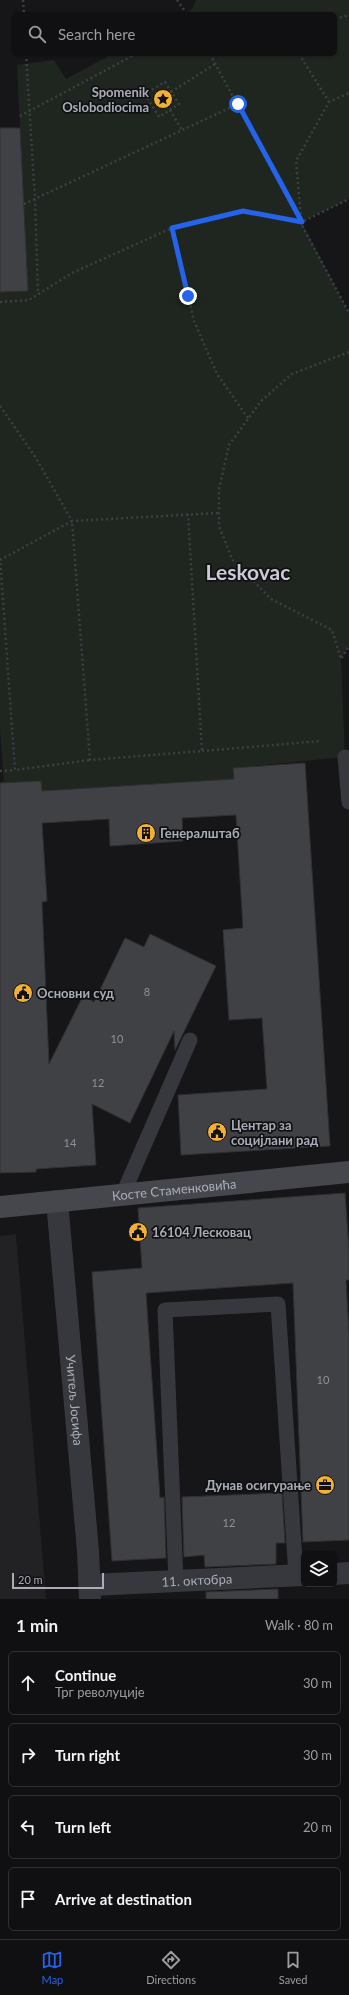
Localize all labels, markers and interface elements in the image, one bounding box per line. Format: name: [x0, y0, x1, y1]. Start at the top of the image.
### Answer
search box: [12, 12, 337, 56]
icon: search: [26, 23, 48, 45]
text: Search here: [58, 25, 135, 43]
place label: Spomenik Oslobodiocima: [62, 84, 149, 115]
place icon: Spomenik Oslobodiocima: [152, 88, 174, 110]
route start: [229, 95, 247, 113]
route end: [179, 287, 197, 305]
district label: Leskovac: [206, 559, 290, 584]
building icon: Генералштаб: [135, 822, 157, 844]
place label: Генералштаб: [160, 825, 240, 841]
public building icon: Основни суд: [12, 982, 34, 1004]
place label: Основни суд: [37, 985, 115, 1001]
house number: 8: [144, 985, 150, 998]
house number: 10: [111, 1032, 124, 1045]
house number: 12: [92, 1076, 104, 1089]
place label: Центар за социјлани рад: [231, 1117, 319, 1148]
public building icon: Центар за социјлани рад: [206, 1121, 228, 1143]
house number: 14: [64, 1136, 77, 1149]
street label: Косте Стаменковића: [111, 1175, 237, 1204]
public building icon: 16104 Лесковац: [127, 1221, 149, 1243]
place label: 16104 Лесковац: [152, 1224, 251, 1240]
street label: Учитељ Јосифа: [63, 1354, 87, 1446]
house number: 10: [317, 1373, 330, 1386]
office icon: Дунав осигурање: [314, 1474, 336, 1496]
place label: Дунав осигурање: [205, 1477, 311, 1493]
house number: 12: [223, 1516, 235, 1529]
map controls: [301, 1551, 337, 1587]
button: layers: [301, 1551, 337, 1587]
street label: 11. октобра: [161, 1570, 233, 1590]
scale bar: [12, 1571, 104, 1590]
text: 20 m: [18, 1573, 43, 1586]
text: 1 min: [16, 1615, 58, 1636]
text: Walk · 80 m: [265, 1617, 333, 1633]
text: Continue: [55, 1666, 116, 1684]
icon: ahead: [17, 1672, 39, 1694]
text: 30 m: [303, 1675, 332, 1691]
text: Трг револуције: [55, 1684, 145, 1700]
icon: right: [17, 1744, 39, 1766]
text: Turn right: [55, 1746, 120, 1764]
text: 30 m: [303, 1747, 332, 1763]
icon: left: [17, 1816, 39, 1838]
text: Turn left: [55, 1818, 111, 1836]
text: 20 m: [303, 1819, 332, 1835]
icon: arrive: [17, 1888, 39, 1910]
text: Arrive at destination: [55, 1890, 192, 1908]
tab: Map: [41, 1949, 63, 1986]
tab: Directions: [146, 1949, 196, 1986]
tab: Saved: [279, 1949, 308, 1986]

